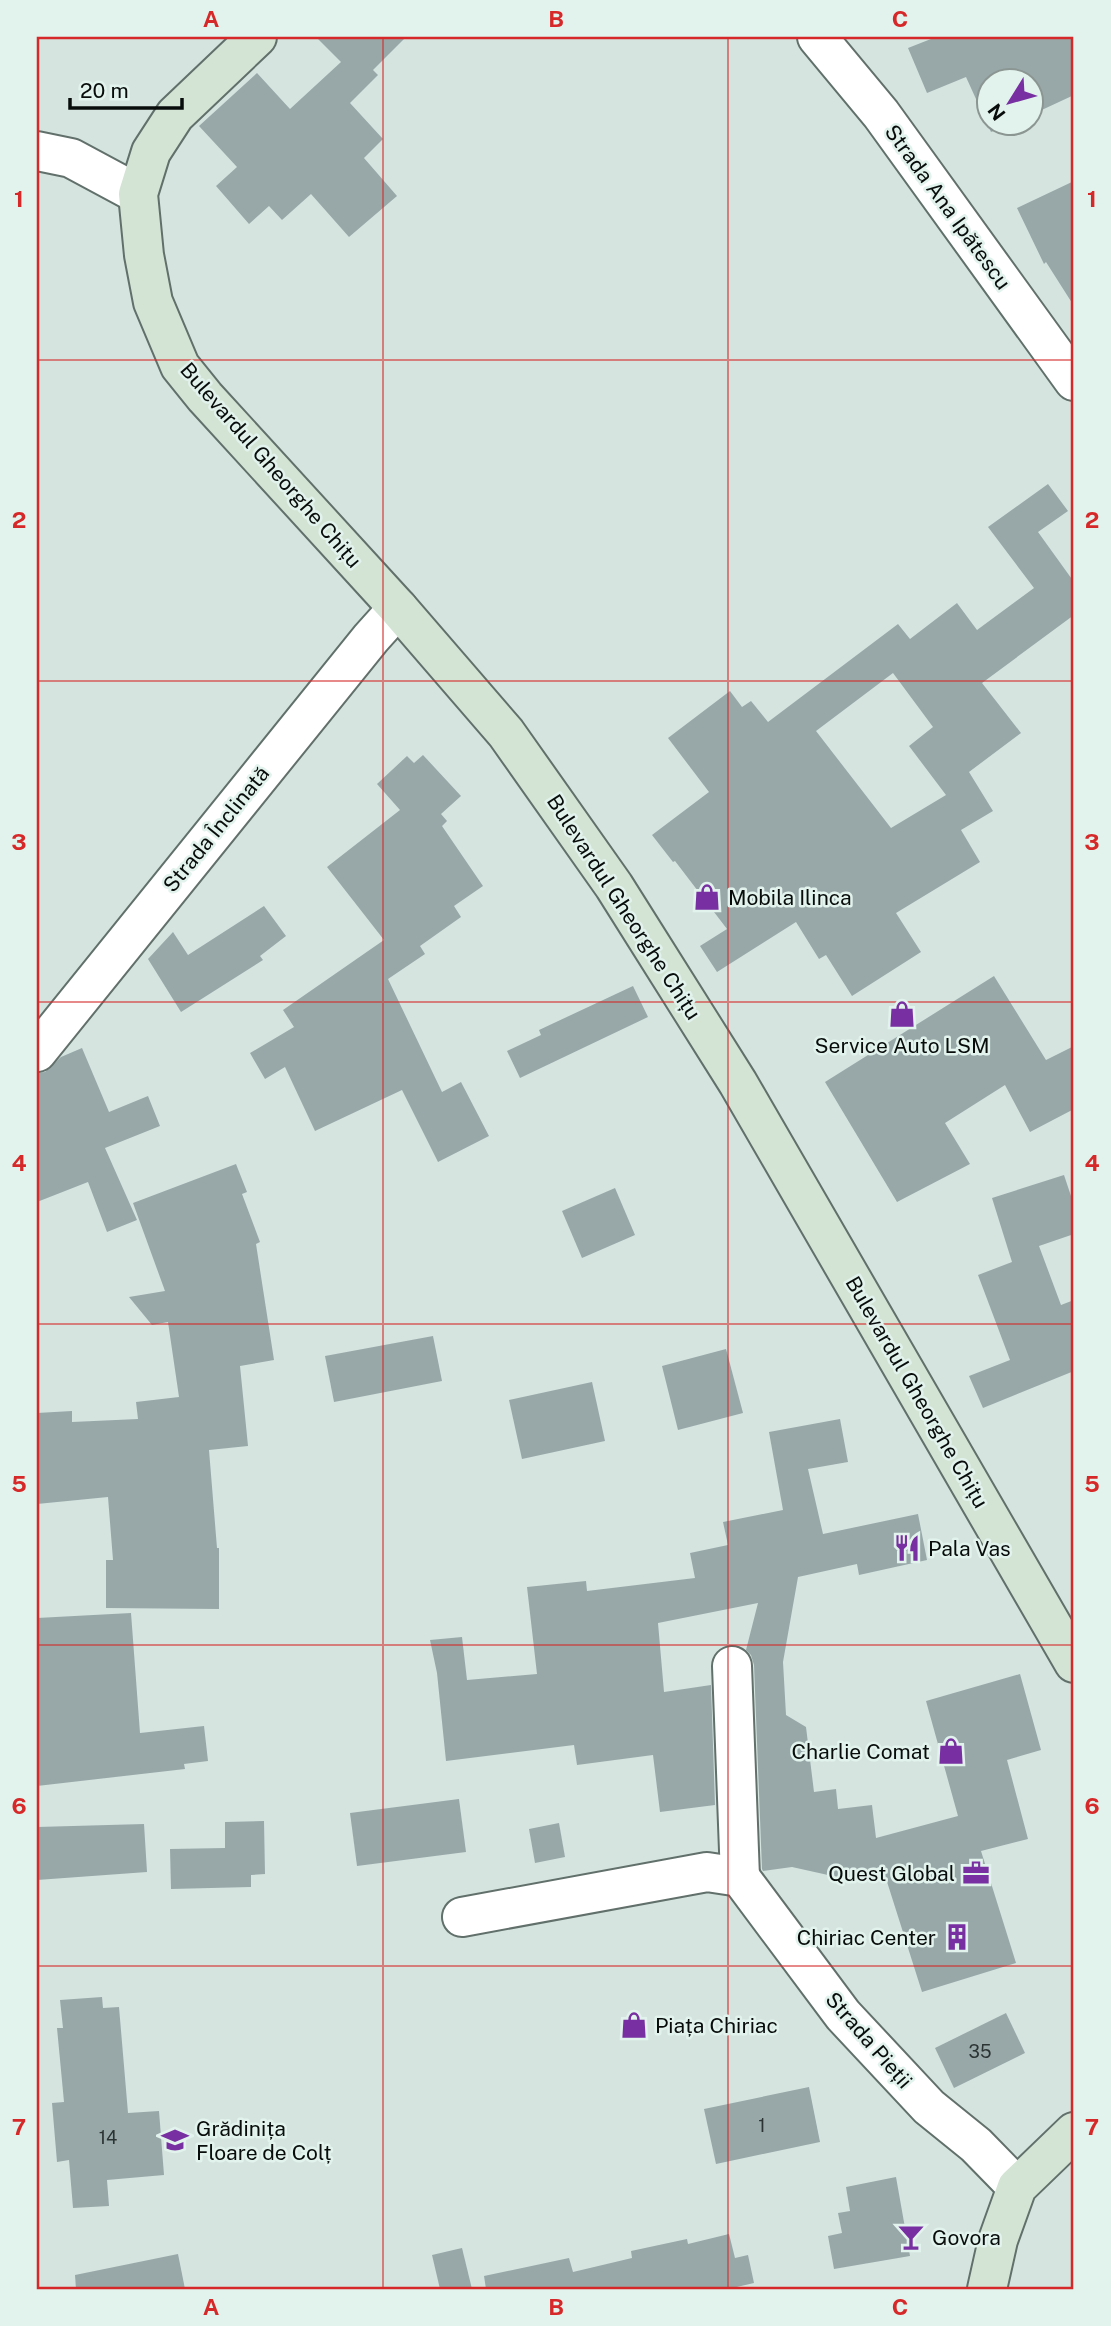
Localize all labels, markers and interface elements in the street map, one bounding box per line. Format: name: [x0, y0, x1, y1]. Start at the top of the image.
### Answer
text: A: [203, 5, 220, 32]
text: B: [548, 5, 564, 32]
text: C: [892, 5, 908, 32]
scale bar: [70, 66, 182, 110]
north arrow: [974, 66, 1044, 136]
text: 20 m: [80, 78, 129, 103]
text: N: [983, 100, 1010, 125]
street label: Strada Ana Ipătescu: [880, 120, 1016, 294]
text: 1: [14, 185, 24, 212]
text: 1: [1087, 185, 1097, 212]
street label: Bulevardul Gheorghe Chițu: [175, 357, 367, 573]
text: 2: [12, 506, 26, 533]
text: 2: [1085, 506, 1099, 533]
street label: Strada Înclinată: [158, 761, 274, 897]
street label: Bulevardul Gheorghe Chițu: [542, 790, 706, 1024]
text: 3: [11, 828, 27, 855]
text: 3: [1084, 828, 1100, 855]
shop icon: Mobila Ilinca: [692, 882, 722, 912]
place label: Mobila Ilinca: [728, 885, 852, 910]
shop icon: Service Auto LSM: [887, 999, 917, 1029]
place label: Service Auto LSM: [814, 1033, 990, 1058]
text: 4: [11, 1149, 27, 1176]
text: 4: [1084, 1149, 1100, 1176]
street label: Bulevardul Gheorghe Chițu: [840, 1272, 994, 1512]
text: 5: [11, 1470, 27, 1497]
text: 5: [1084, 1470, 1100, 1497]
restaurant icon: Pala Vas: [892, 1533, 922, 1563]
place label: Pala Vas: [928, 1536, 1011, 1561]
shop icon: Charlie Comat: [936, 1736, 966, 1766]
place label: Charlie Comat: [792, 1739, 930, 1764]
text: 6: [11, 1792, 27, 1819]
text: 6: [1084, 1792, 1100, 1819]
office icon: Quest Global: [961, 1858, 991, 1888]
place label: Quest Global: [828, 1861, 955, 1886]
building icon: Chiriac Center: [942, 1922, 972, 1952]
place label: Chiriac Center: [797, 1925, 936, 1950]
street label: Strada Pieții: [820, 1987, 918, 2093]
shop icon: Piața Chiriac: [619, 2010, 649, 2040]
place label: Piața Chiriac: [655, 2013, 778, 2038]
house number: 35: [969, 2041, 991, 2062]
text: 7: [12, 2113, 26, 2140]
text: 7: [1085, 2113, 1099, 2140]
house number: 1: [758, 2115, 766, 2136]
place label: Grădinița Floare de Colț: [196, 2116, 332, 2165]
school or university icon: Grădinița Floare de Colț: [160, 2125, 190, 2155]
house number: 14: [99, 2127, 117, 2148]
bar icon: Govora: [896, 2222, 926, 2252]
place label: Govora: [932, 2225, 1001, 2250]
text: A: [203, 2293, 220, 2320]
text: B: [548, 2293, 564, 2320]
text: C: [892, 2293, 908, 2320]

